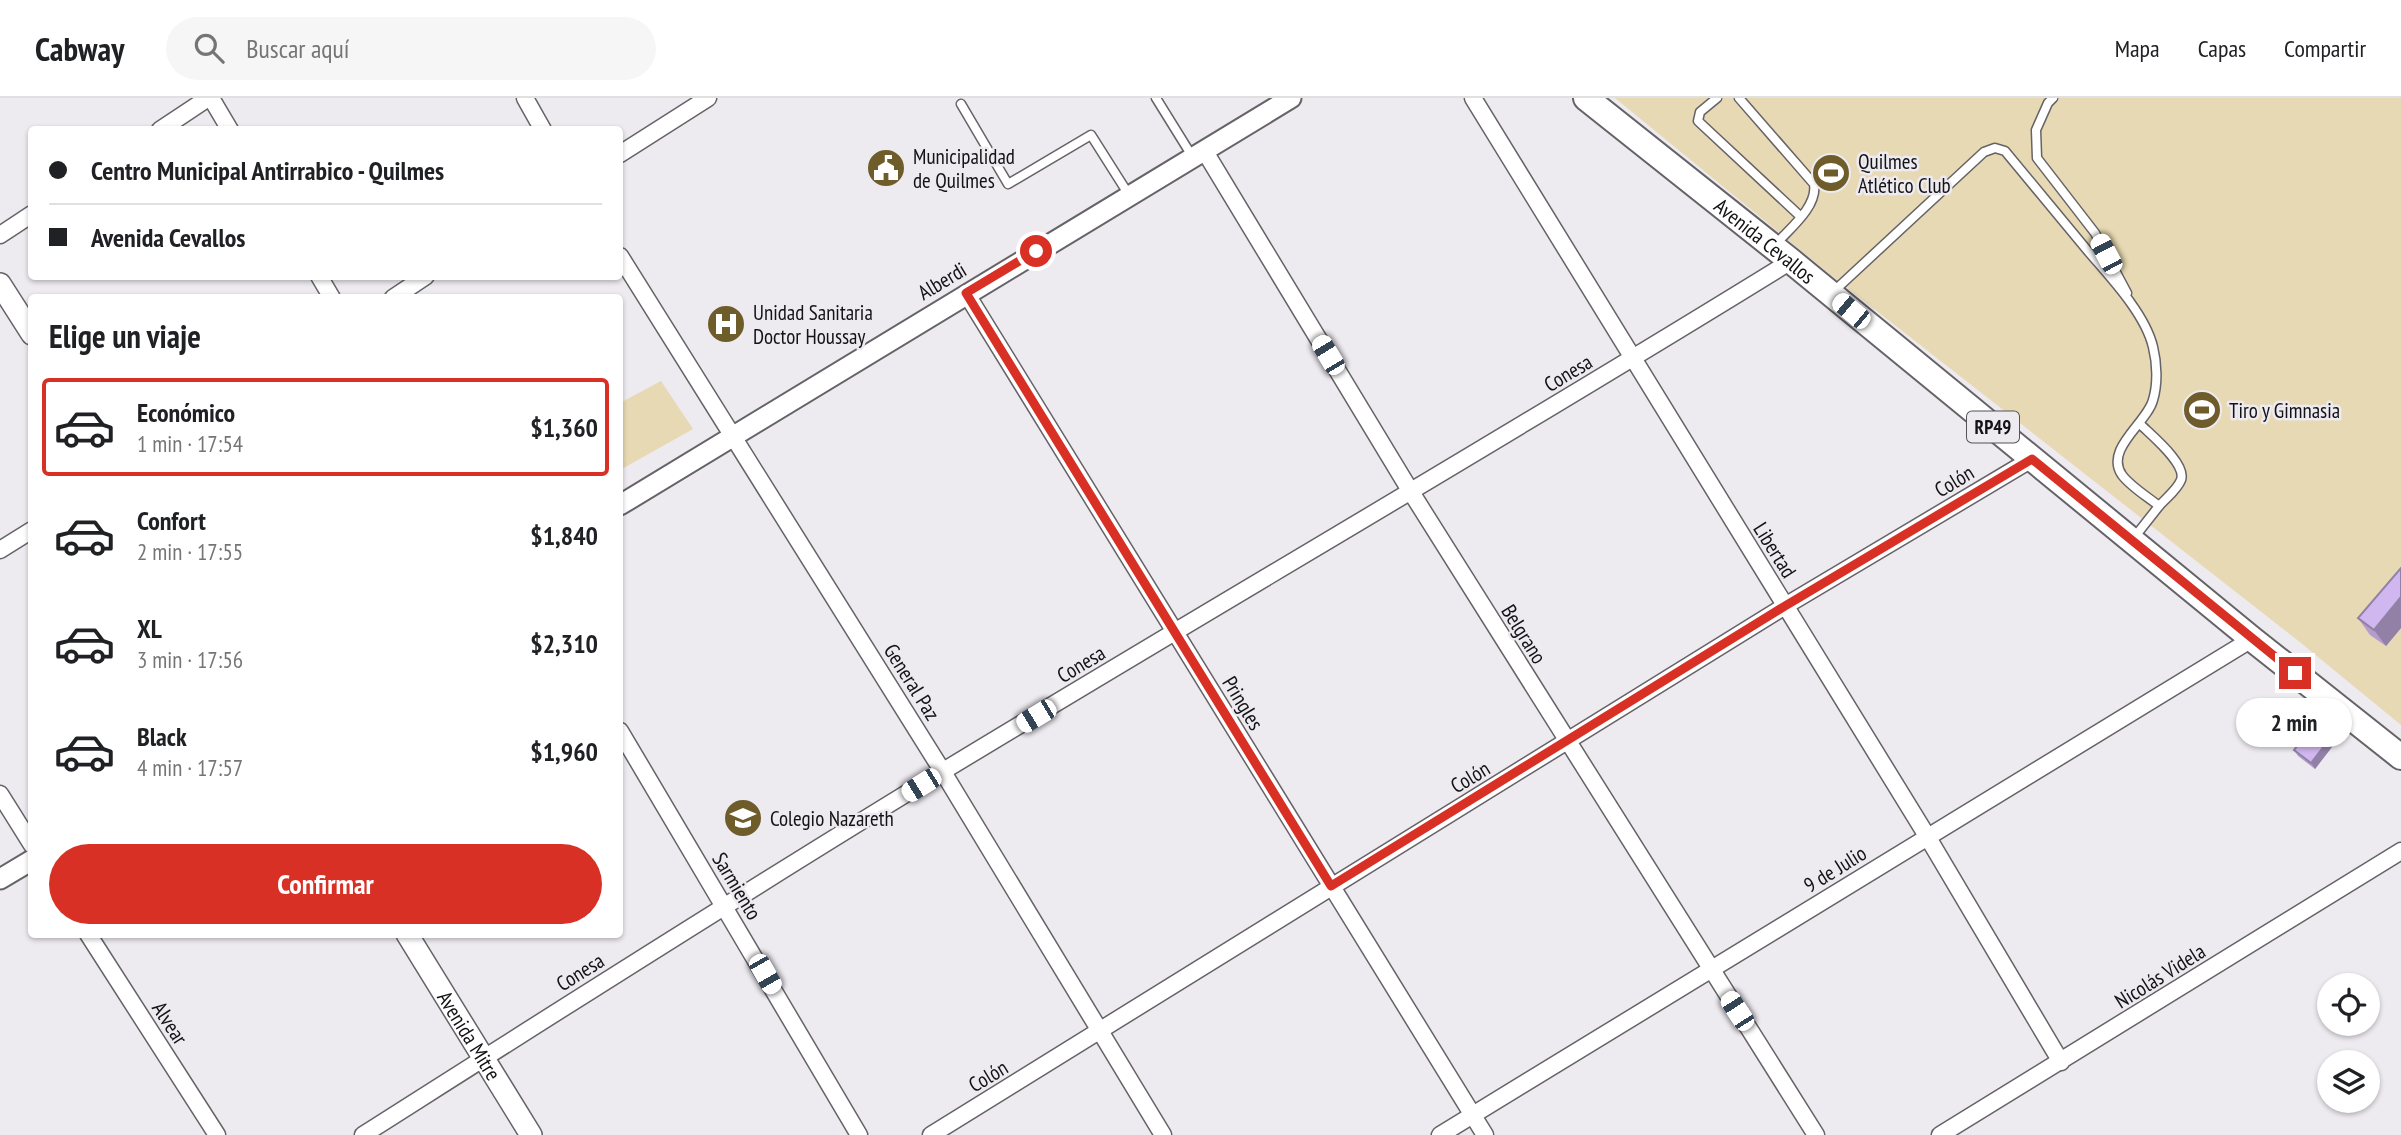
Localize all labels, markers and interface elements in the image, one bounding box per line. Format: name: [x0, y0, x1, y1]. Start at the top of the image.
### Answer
search box: [166, 17, 656, 80]
text: Cabway: [35, 27, 124, 70]
icon: search: [190, 29, 228, 67]
text: Buscar aquí: [246, 32, 350, 65]
text: Mapa: [2115, 33, 2160, 64]
text: Capas: [2198, 33, 2246, 64]
text: Compartir: [2284, 33, 2366, 64]
place label: Municipalidad de Quilmes: [913, 143, 1015, 194]
public building icon: Municipalidad de Quilmes: [865, 147, 907, 189]
place label: Quilmes Atlético Club: [1858, 148, 1951, 199]
sports icon: Quilmes Atlético Club: [1810, 152, 1852, 194]
text: Centro Municipal Antirrabico - Quilmes: [91, 154, 444, 187]
street label: Avenida Cevallos: [1709, 192, 1821, 289]
text: Avenida Cevallos: [91, 221, 245, 254]
car: [2087, 231, 2126, 277]
route start: [1020, 235, 1052, 267]
street label: Alberdi: [913, 256, 971, 306]
car: [1829, 289, 1874, 333]
place label: Unidad Sanitaria Doctor Houssay: [753, 299, 873, 350]
hospital icon: Unidad Sanitaria Doctor Houssay: [705, 303, 747, 345]
text: Elige un viaje: [49, 315, 201, 357]
car: [1309, 332, 1348, 378]
street label: Conesa: [1539, 348, 1597, 398]
sports icon: Tiro y Gimnasia: [2181, 389, 2223, 431]
icon: car: [53, 396, 116, 459]
text: Económico: [137, 396, 235, 429]
place label: Tiro y Gimnasia: [2229, 397, 2340, 424]
text: $1,360: [530, 411, 598, 444]
road number: RP49: [1967, 412, 2019, 442]
text: 1 min · 17:54: [137, 429, 243, 458]
street label: Colón: [1929, 459, 1979, 503]
icon: car: [53, 504, 116, 567]
text: Confort: [137, 504, 206, 537]
street label: Libertad: [1747, 517, 1803, 583]
text: $1,840: [530, 519, 598, 552]
text: 2 min · 17:55: [137, 537, 243, 566]
street label: Belgrano: [1495, 599, 1553, 669]
icon: car: [53, 612, 116, 675]
text: XL: [137, 612, 162, 645]
text: $2,310: [530, 627, 598, 660]
street label: General Paz: [878, 639, 946, 725]
street label: Conesa: [1052, 639, 1110, 689]
text: 3 min · 17:56: [137, 645, 243, 674]
route end: [2279, 657, 2311, 689]
street label: Pringles: [1216, 671, 1270, 735]
car: [1013, 696, 1060, 736]
callout: 2 min: [2237, 698, 2353, 746]
text: 2 min: [2271, 708, 2317, 737]
icon: car: [53, 720, 116, 783]
text: Black: [137, 720, 187, 753]
text: $1,960: [530, 735, 598, 768]
text: 4 min · 17:57: [137, 753, 243, 782]
street label: Colón: [1445, 755, 1495, 799]
car: [898, 765, 945, 805]
school or university icon: Colegio Nazareth: [722, 797, 764, 839]
place label: Colegio Nazareth: [770, 805, 894, 832]
street label: 9 de Julio: [1799, 839, 1871, 899]
button: Confirmar: [49, 844, 602, 924]
street label: Sarmiento: [706, 847, 768, 925]
street label: Nicolás Videla: [2110, 938, 2210, 1014]
street label: Conesa: [551, 947, 609, 997]
car: [746, 951, 785, 997]
map controls: [2317, 973, 2380, 1113]
button: locate: [2317, 973, 2380, 1036]
street label: Avenida Mitre: [432, 986, 507, 1085]
car: [1717, 988, 1758, 1034]
street label: Alvear: [146, 996, 194, 1050]
button: layers: [2317, 1050, 2380, 1113]
street label: Colón: [963, 1054, 1013, 1098]

